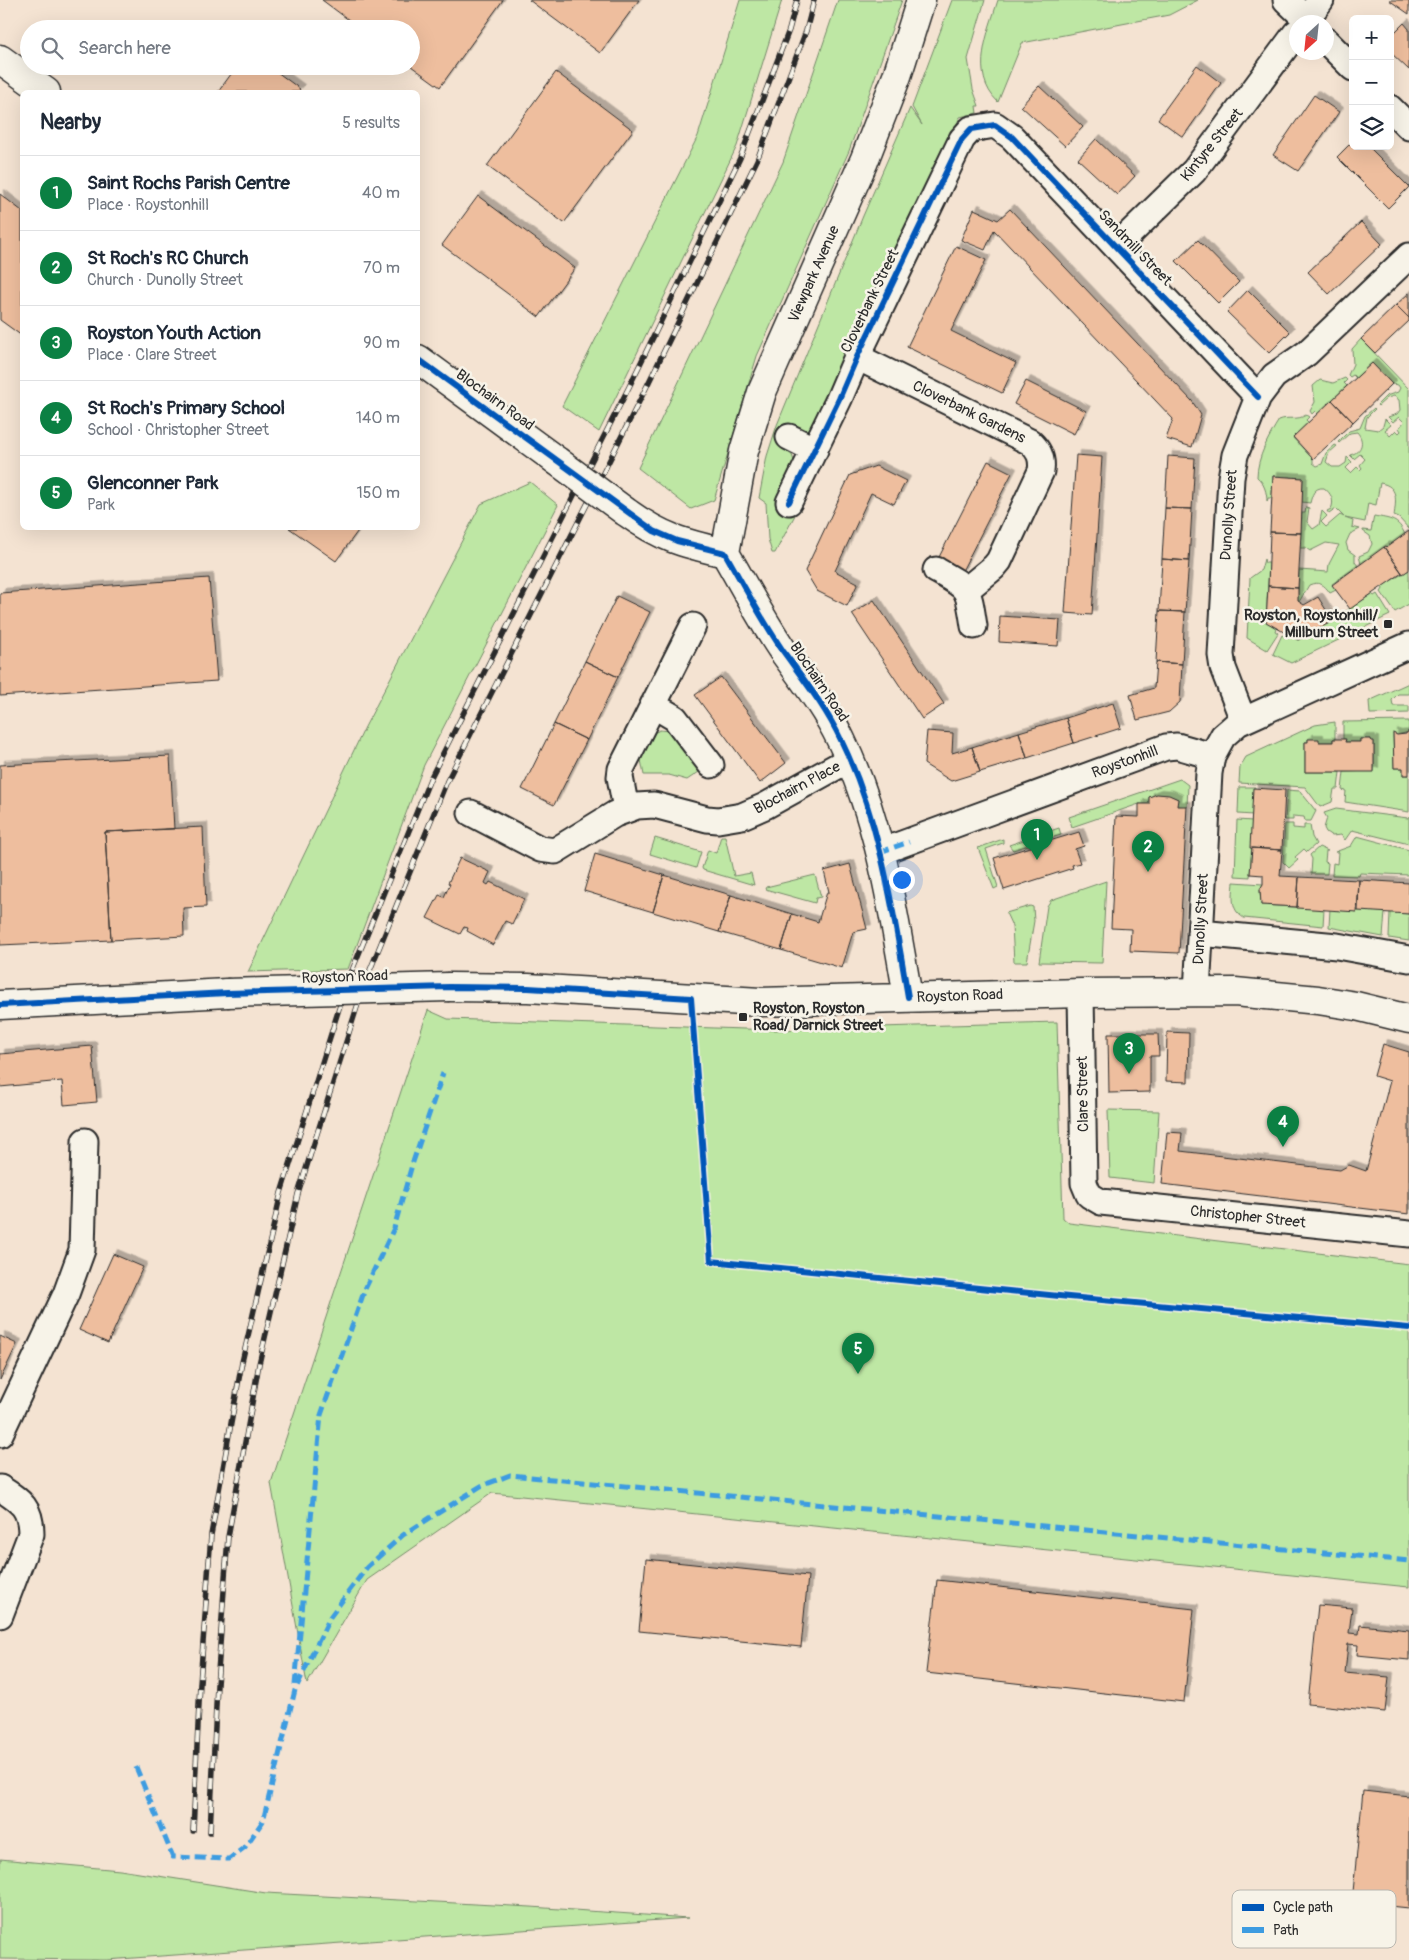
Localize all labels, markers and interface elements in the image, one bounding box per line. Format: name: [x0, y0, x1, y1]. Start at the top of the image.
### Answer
north arrow: [1289, 15, 1334, 60]
map controls: [1349, 15, 1394, 150]
button: +: [1349, 15, 1394, 60]
search box: [20, 20, 420, 75]
icon: search: [38, 34, 66, 62]
text: Search here: [78, 36, 171, 60]
button: −: [1349, 60, 1394, 105]
street label: Kintyre Street: [1177, 104, 1248, 185]
button: layers: [1349, 105, 1394, 150]
text: Nearby: [40, 109, 101, 136]
text: 5 results: [342, 113, 400, 133]
text: Saint Rochs Parish Centre: [87, 171, 290, 195]
text: 1: [53, 183, 59, 203]
text: 40 m: [362, 183, 400, 203]
text: Place · Roystonhill: [87, 195, 209, 215]
street label: Sandmill Street: [1094, 206, 1177, 291]
street label: Viewpark Avenue: [784, 222, 844, 325]
street label: Cloverbank Street: [837, 245, 904, 356]
text: St Roch's RC Church: [87, 246, 248, 270]
text: 2: [52, 258, 60, 278]
text: 70 m: [363, 258, 400, 278]
text: Church · Dunolly Street: [87, 270, 243, 290]
text: Royston Youth Action: [87, 321, 261, 345]
text: 3: [52, 333, 60, 353]
text: 90 m: [363, 333, 400, 353]
text: Place · Clare Street: [87, 345, 216, 365]
street label: Blochairn Road: [452, 365, 538, 435]
street label: Cloverbank Gardens: [909, 376, 1029, 448]
text: St Roch's Primary School: [87, 396, 285, 420]
text: 4: [51, 408, 61, 428]
text: 140 m: [356, 408, 400, 428]
text: School · Christopher Street: [87, 420, 269, 440]
street label: Dunolly Street: [1216, 468, 1242, 561]
text: Glenconner Park: [87, 471, 218, 495]
text: 5: [52, 483, 60, 503]
text: 150 m: [356, 483, 400, 503]
text: Park: [87, 495, 115, 515]
place label: Royston, Roystonhill/ Millburn Street: [1244, 606, 1379, 642]
marker: Royston, Roystonhill/ Millburn Street: [1382, 618, 1394, 630]
street label: Blochairn Road: [785, 638, 853, 726]
street label: Roystonhill: [1089, 741, 1161, 783]
street label: Blochairn Place: [750, 757, 844, 819]
pin: 1: [1021, 819, 1053, 860]
pin: 2: [1132, 831, 1164, 872]
your location: [889, 867, 915, 893]
street label: Dunolly Street: [1189, 872, 1213, 965]
street label: Royston Road: [301, 966, 389, 988]
street label: Royston Road: [916, 985, 1004, 1007]
place label: Royston, Royston Road/ Darnick Street: [753, 999, 884, 1035]
marker: Royston, Royston Road/ Darnick Street: [737, 1011, 749, 1023]
pin: 3: [1113, 1033, 1145, 1074]
street label: Clare Street: [1073, 1055, 1093, 1132]
pin: 4: [1267, 1106, 1299, 1147]
street label: Christopher Street: [1189, 1201, 1308, 1233]
pin: 5: [842, 1333, 874, 1374]
legend: [1232, 1890, 1396, 1948]
text: Cycle path: [1273, 1899, 1333, 1916]
text: Path: [1273, 1922, 1298, 1939]

